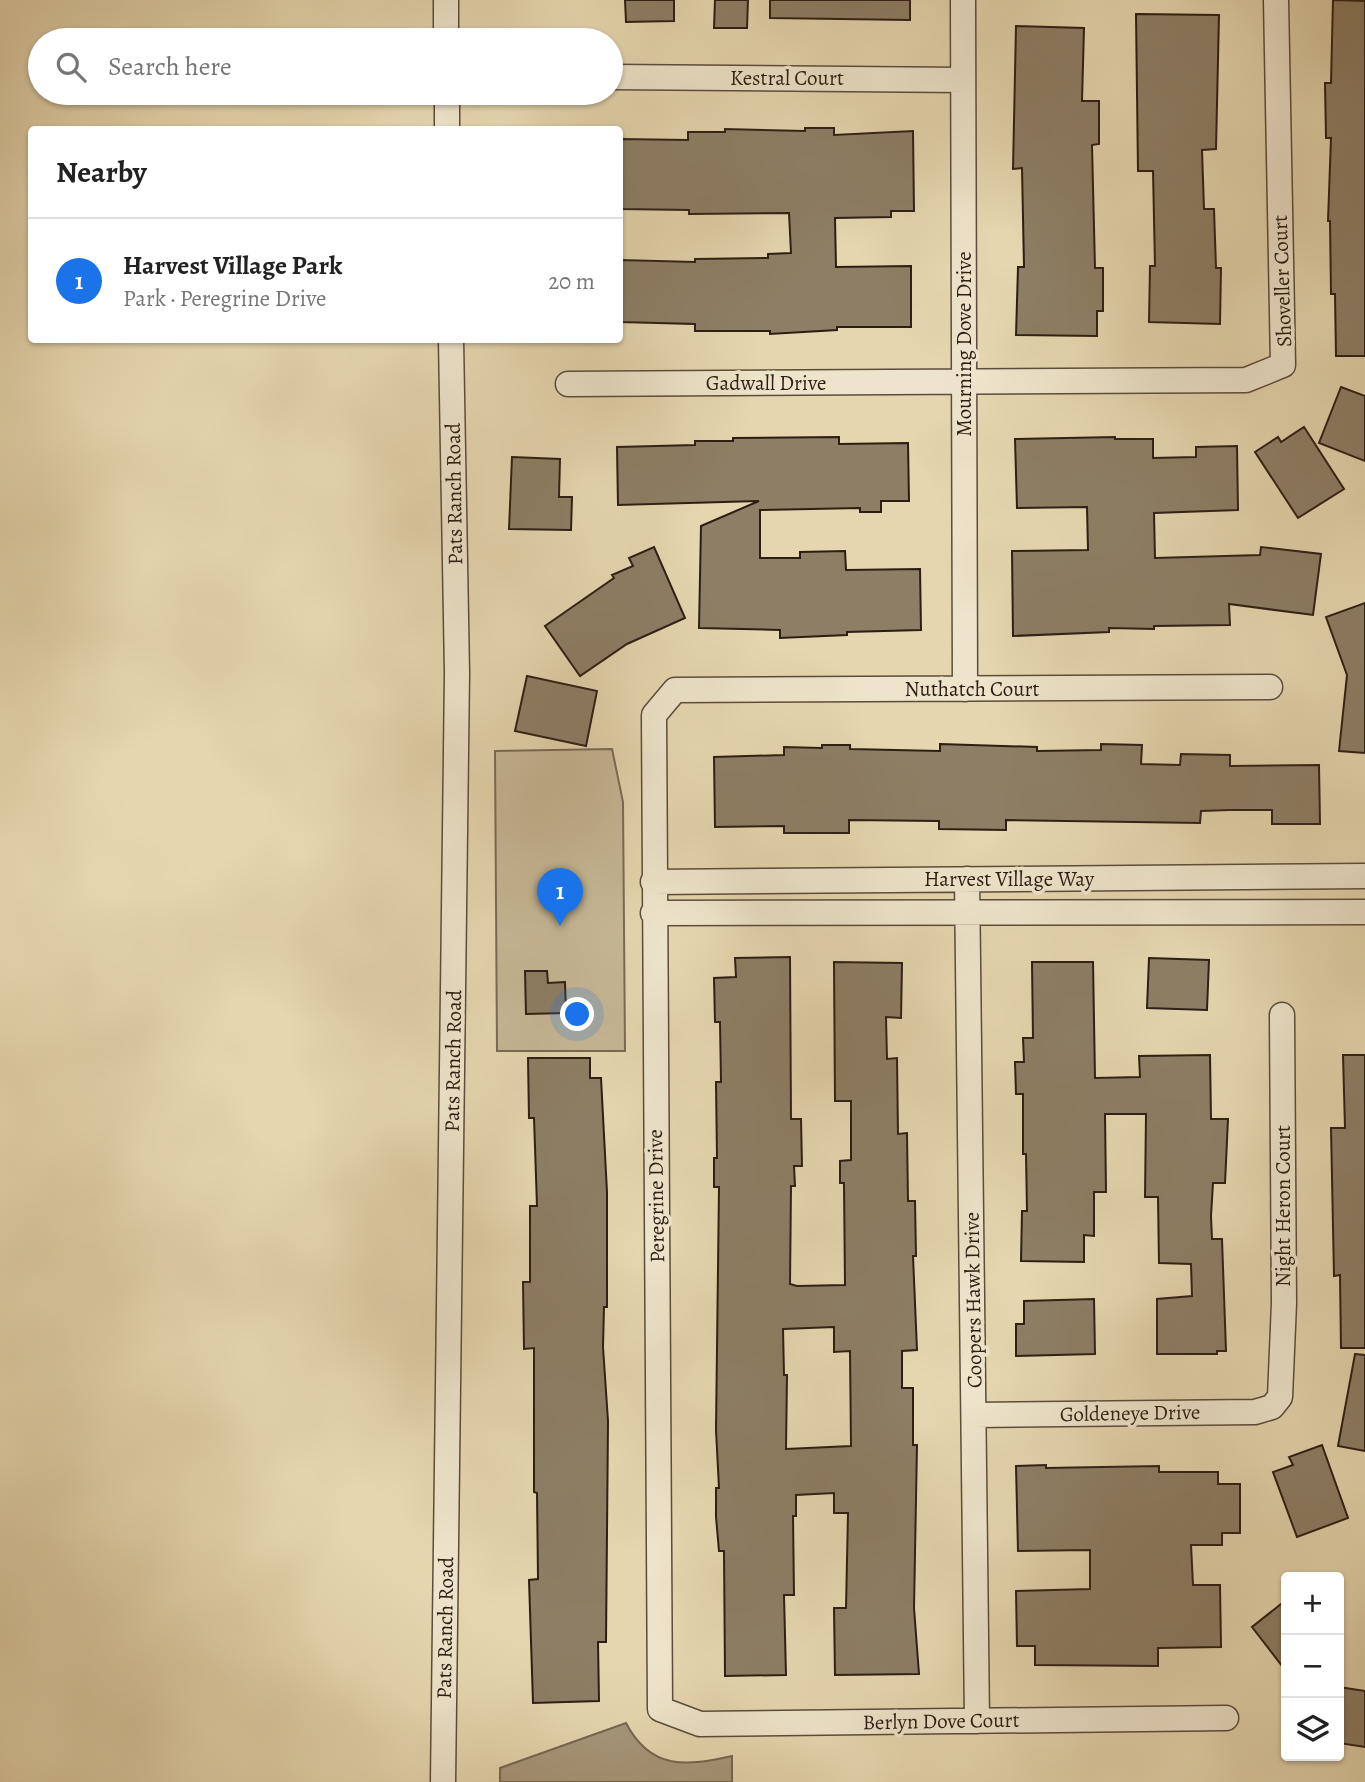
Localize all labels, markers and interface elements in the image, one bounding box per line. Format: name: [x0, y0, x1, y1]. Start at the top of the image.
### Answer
search box: [28, 28, 623, 105]
icon: search: [52, 48, 90, 86]
text: Search here: [108, 49, 232, 84]
street label: Kestral Court: [730, 64, 844, 92]
text: Nearby: [56, 152, 147, 192]
street label: Shoveller Court: [1266, 214, 1298, 347]
text: Harvest Village Park: [123, 248, 343, 283]
street label: Mourning Dove Drive: [950, 251, 978, 437]
text: 1: [75, 266, 83, 297]
text: 20 m: [548, 266, 595, 297]
text: Park · Peregrine Drive: [123, 283, 326, 314]
street label: Gadwall Drive: [706, 369, 826, 397]
street label: Pats Ranch Road: [439, 422, 469, 565]
street label: Nuthatch Court: [904, 675, 1040, 703]
street label: Harvest Village Way: [924, 865, 1095, 893]
pin: 1: [537, 868, 583, 926]
street label: Pats Ranch Road: [438, 989, 468, 1132]
your location: [560, 997, 594, 1031]
street label: Night Heron Court: [1269, 1125, 1297, 1287]
street label: Peregrine Drive: [641, 1129, 671, 1263]
street label: Coopers Hawk Drive: [957, 1212, 989, 1388]
street label: Goldeneye Drive: [1060, 1398, 1200, 1428]
street label: Pats Ranch Road: [430, 1556, 460, 1699]
map controls: [1281, 1572, 1344, 1761]
button: +: [1281, 1572, 1344, 1635]
button: −: [1281, 1635, 1344, 1698]
button: layers: [1281, 1698, 1344, 1761]
street label: Berlyn Dove Court: [862, 1706, 1020, 1736]

